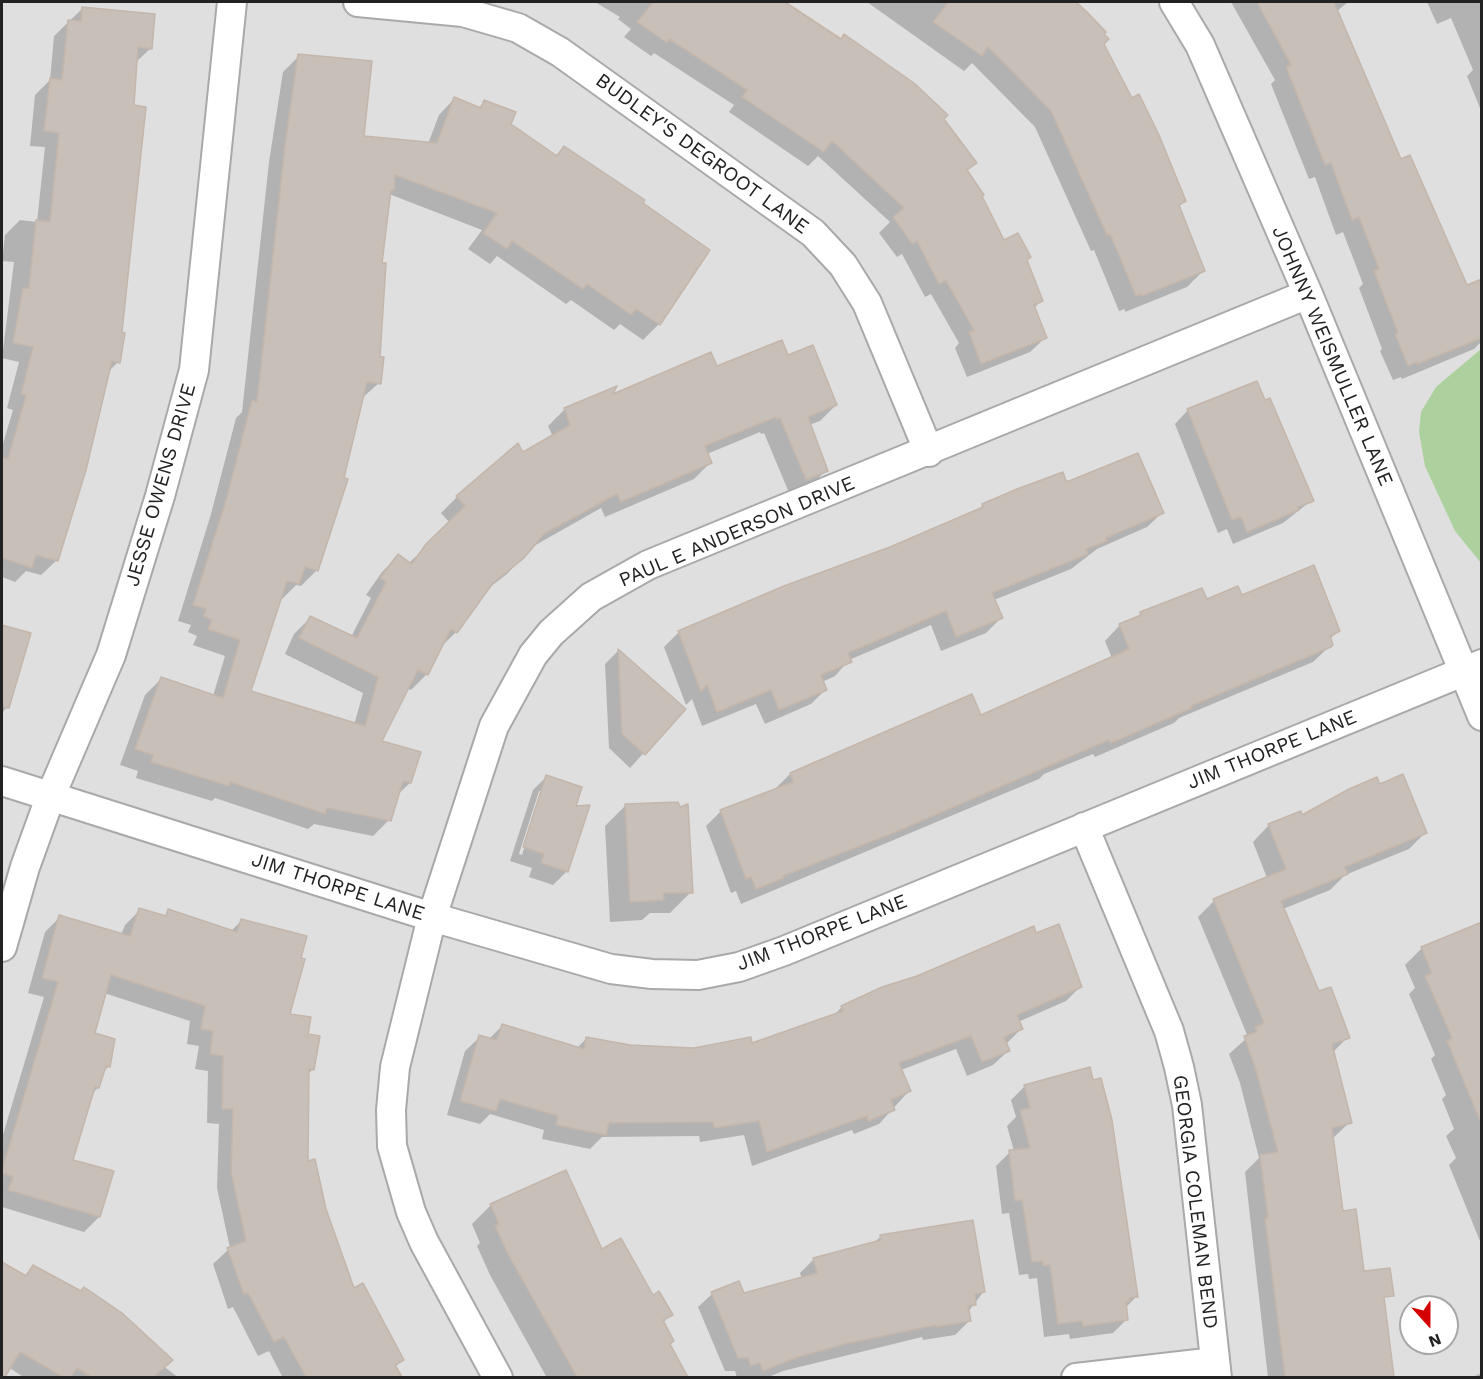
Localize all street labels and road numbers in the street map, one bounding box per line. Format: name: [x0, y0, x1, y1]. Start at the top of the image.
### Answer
street label: BUDLEY'S DEGROOT LANE: [591, 69, 813, 239]
street label: JOHNNY WEISMULLER LANE: [1266, 222, 1398, 490]
street label: JESSE OWENS DRIVE: [121, 381, 201, 589]
street label: PAUL E ANDERSON DRIVE: [616, 471, 858, 593]
street label: JIM THORPE LANE: [1184, 705, 1360, 795]
street label: JIM THORPE LANE: [248, 848, 428, 926]
street label: JIM THORPE LANE: [733, 889, 911, 977]
street label: GEORGIA COLEMAN BEND: [1168, 1074, 1222, 1330]

